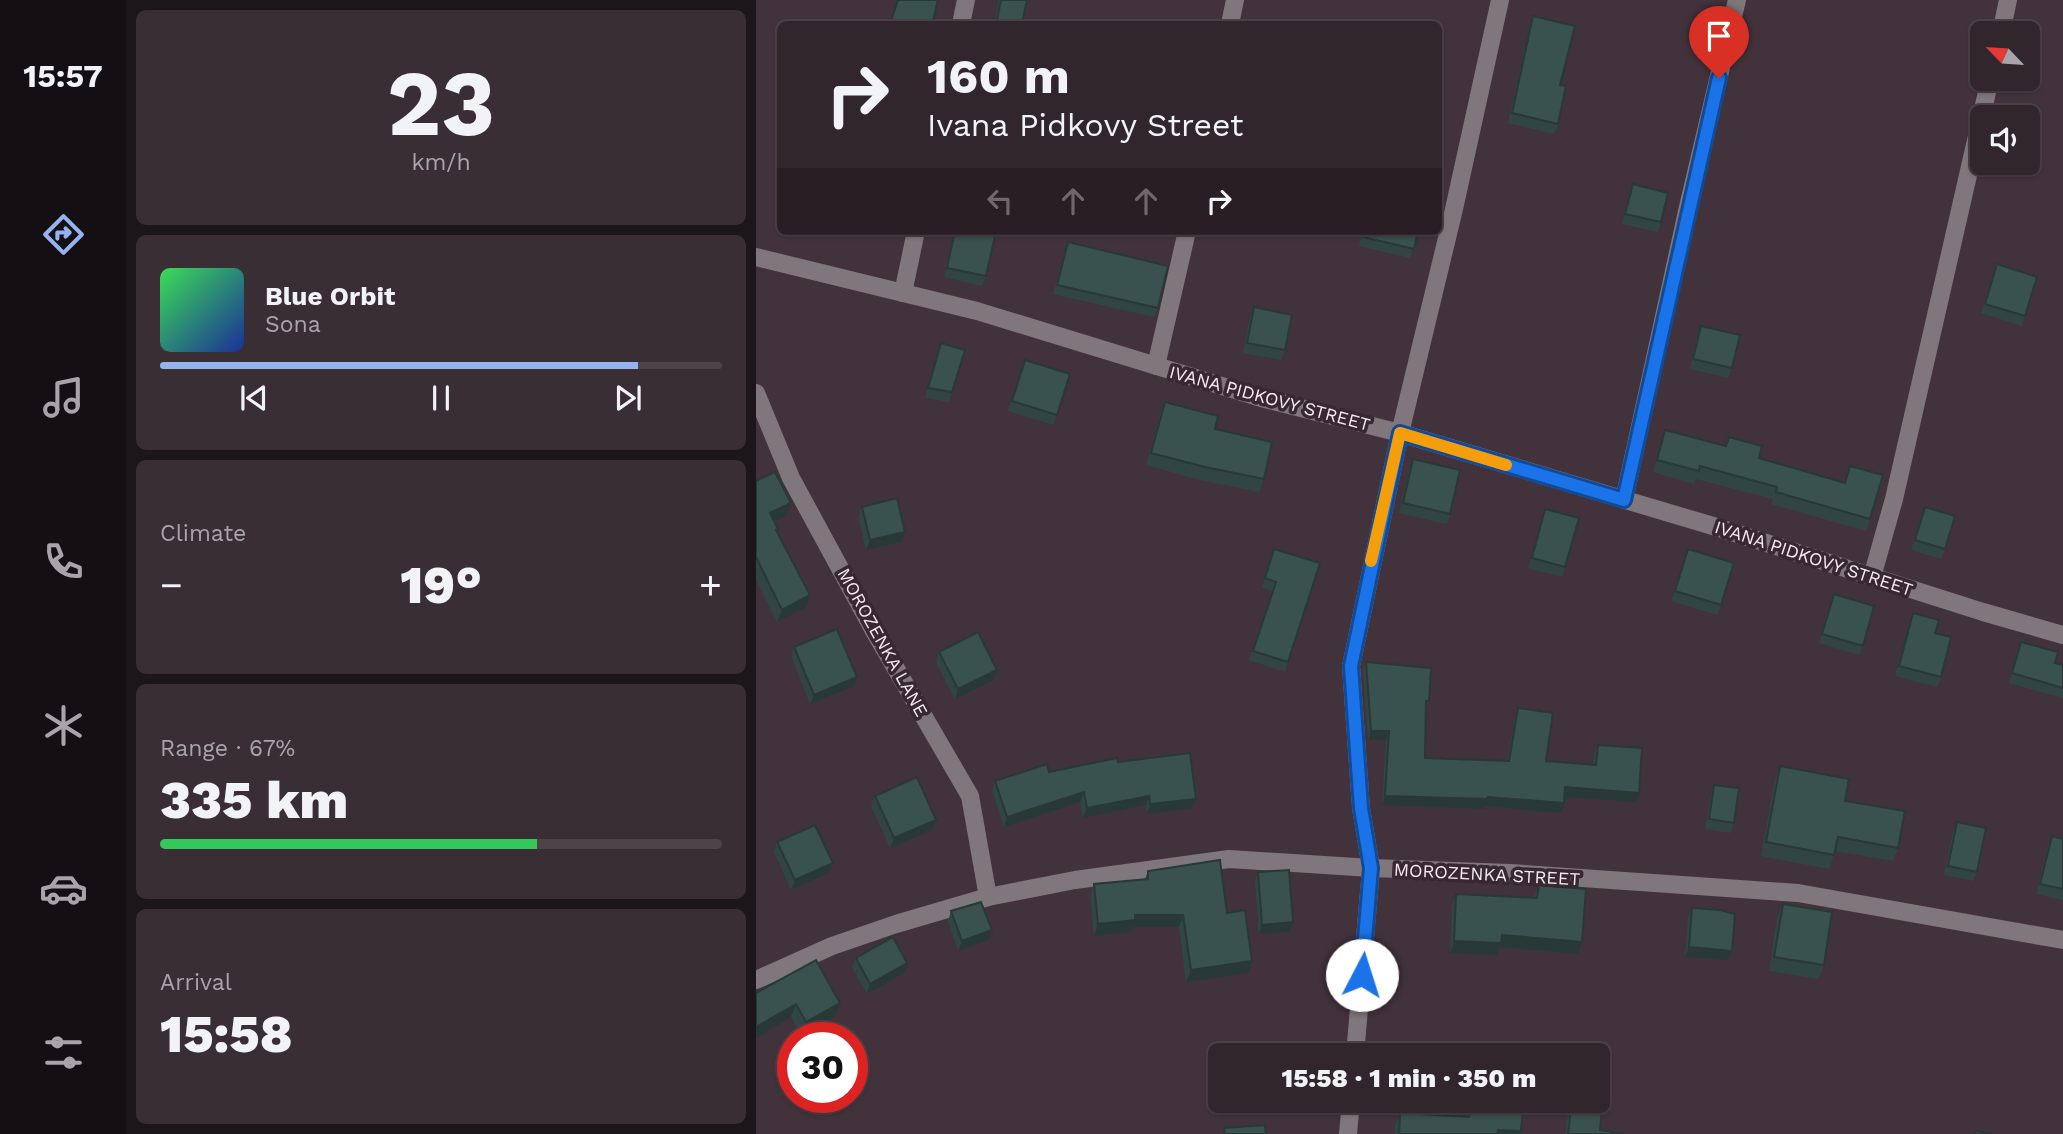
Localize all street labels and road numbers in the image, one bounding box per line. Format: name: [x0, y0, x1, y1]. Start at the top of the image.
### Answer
street label: IVANA PIDKOVY STREET: [1167, 361, 1373, 435]
street label: IVANA PIDKOVY STREET: [1712, 516, 1916, 600]
street label: MOROZENKA LANE: [833, 564, 933, 720]
street label: MOROZENKA STREET: [1393, 859, 1581, 889]

